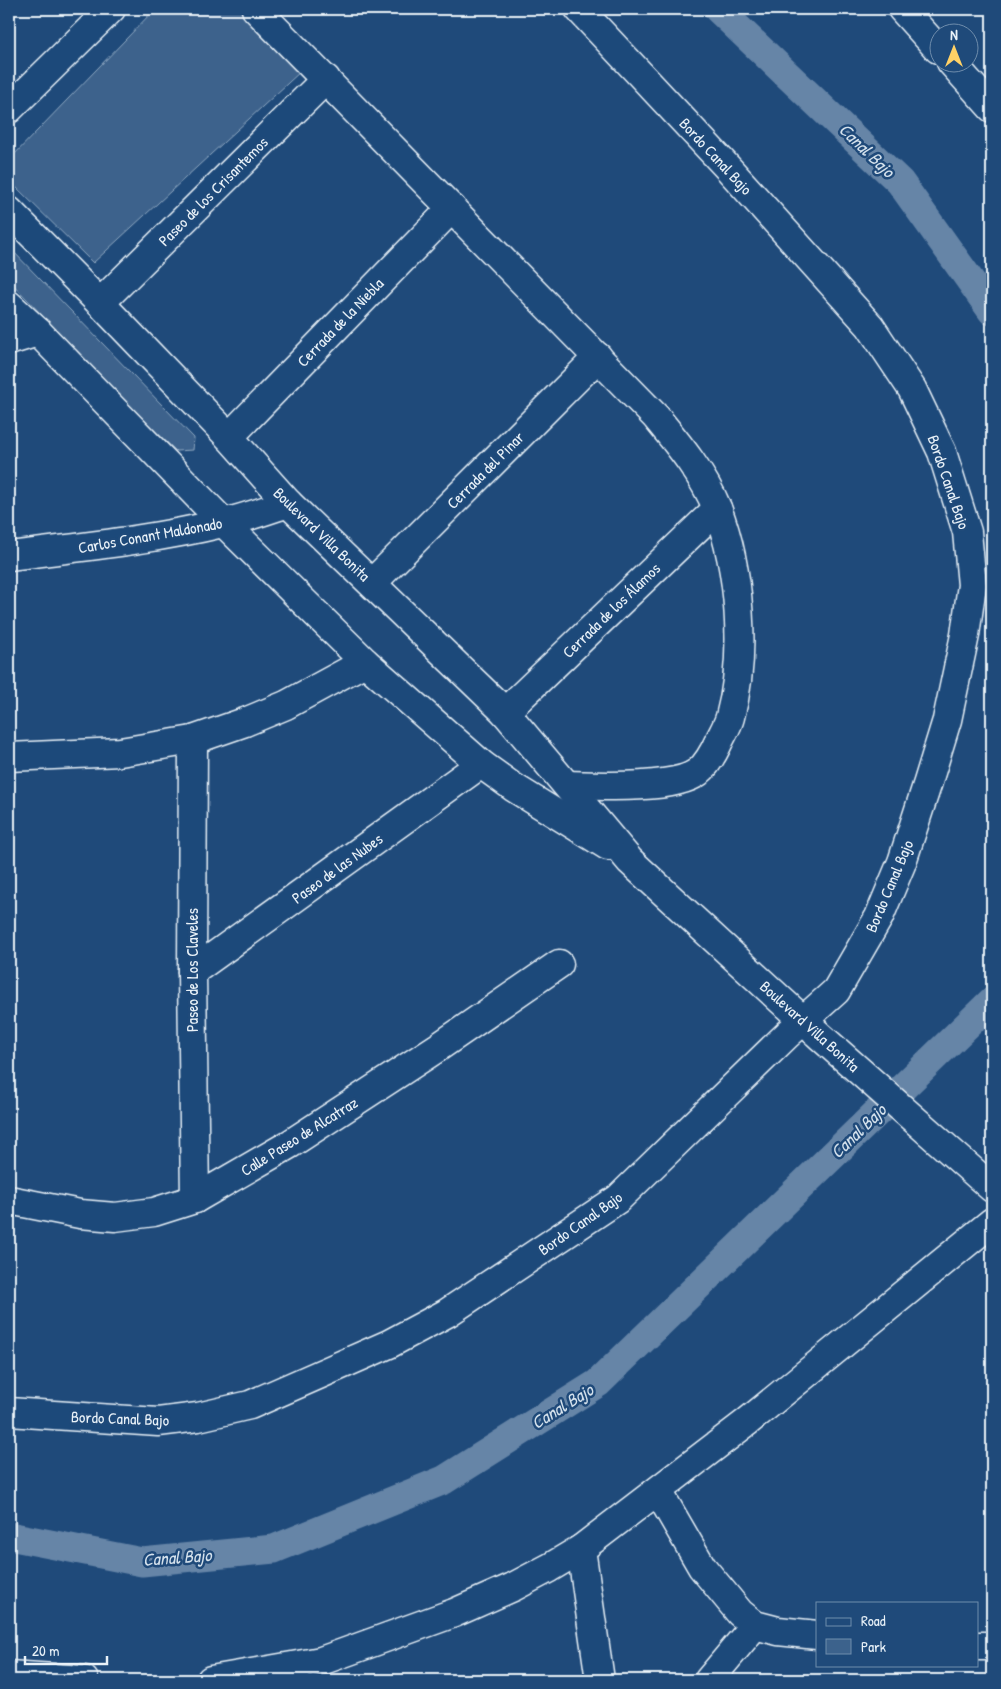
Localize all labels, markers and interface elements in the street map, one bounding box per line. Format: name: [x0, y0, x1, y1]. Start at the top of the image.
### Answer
north arrow: [928, 22, 978, 72]
text: N: [950, 25, 958, 44]
street label: Bordo Canal Bajo: [674, 113, 758, 200]
water label: Canal Bajo: [834, 117, 902, 184]
street label: Paseo de los Crisantemos: [153, 131, 273, 251]
street label: Cerrada de la Niebla: [292, 273, 388, 371]
street label: Cerrada del Pinar: [441, 426, 529, 514]
street label: Bordo Canal Bajo: [923, 432, 976, 533]
street label: Boulevard Villa Bonita: [269, 482, 375, 586]
street label: Carlos Conant Maldonado: [76, 511, 224, 558]
street label: Cerrada de los Álamos: [557, 557, 665, 663]
street label: Paseo de las Nubes: [287, 828, 387, 908]
street label: Bordo Canal Bajo: [860, 836, 919, 935]
street label: Paseo de Los Claveles: [181, 908, 203, 1032]
street label: Boulevard Villa Bonita: [755, 975, 865, 1077]
street label: Calle Paseo de Alcatraz: [236, 1091, 362, 1181]
water label: Canal Bajo: [825, 1097, 893, 1164]
street label: Bordo Canal Bajo: [533, 1186, 627, 1260]
water label: Canal Bajo: [526, 1376, 599, 1435]
street label: Bordo Canal Bajo: [71, 1405, 170, 1431]
water label: Canal Bajo: [142, 1542, 214, 1572]
legend: [816, 1602, 978, 1666]
text: Road: [861, 1610, 886, 1631]
scale bar: [25, 1634, 108, 1666]
text: Park: [861, 1636, 886, 1657]
text: 20 m: [32, 1640, 59, 1661]

